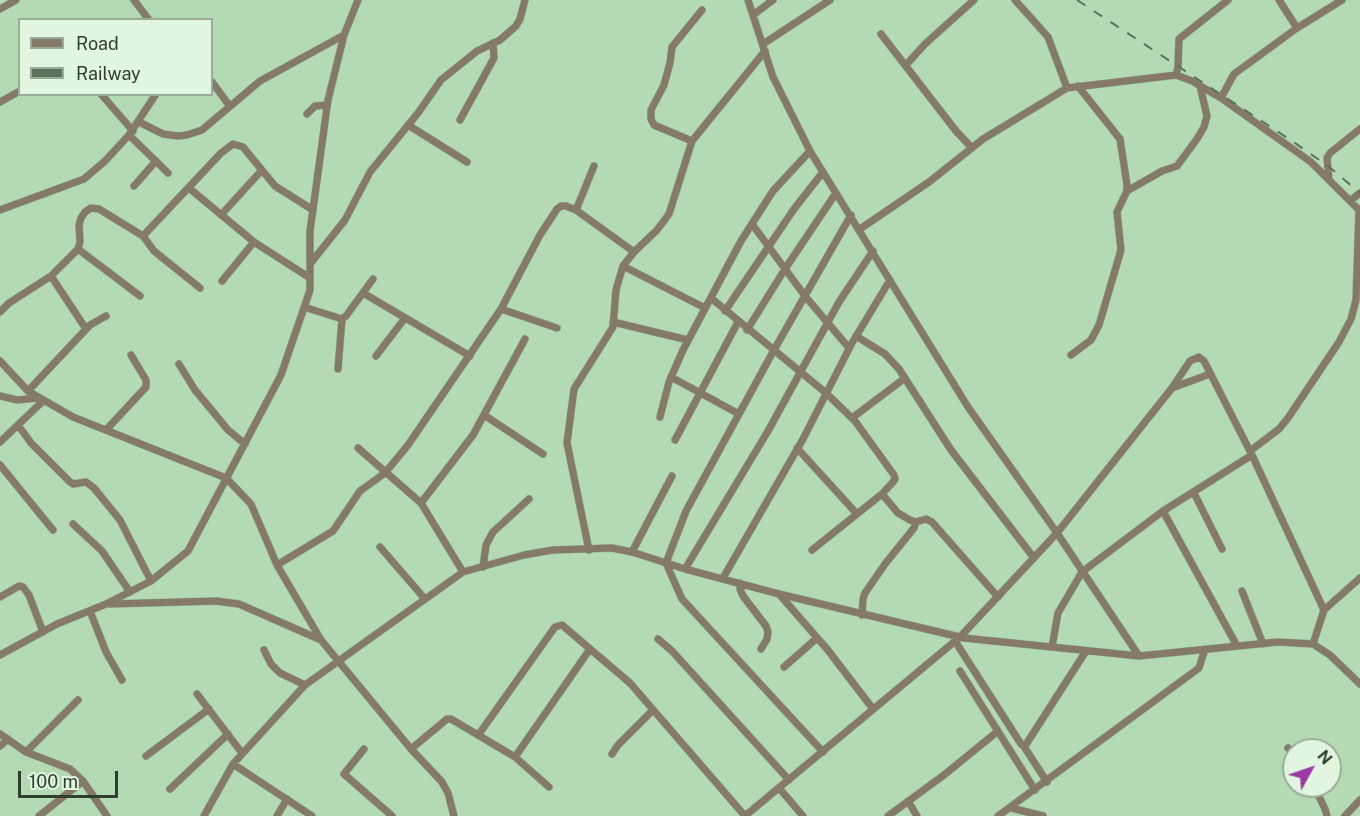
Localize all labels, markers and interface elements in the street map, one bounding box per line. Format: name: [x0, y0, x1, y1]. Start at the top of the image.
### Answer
legend: [18, 18, 213, 96]
text: Road: [76, 33, 119, 54]
text: Railway: [76, 63, 141, 84]
north arrow: [1282, 738, 1342, 798]
text: N: [1313, 746, 1336, 768]
scale bar: [21, 759, 122, 797]
text: 100 m: [29, 771, 78, 792]

